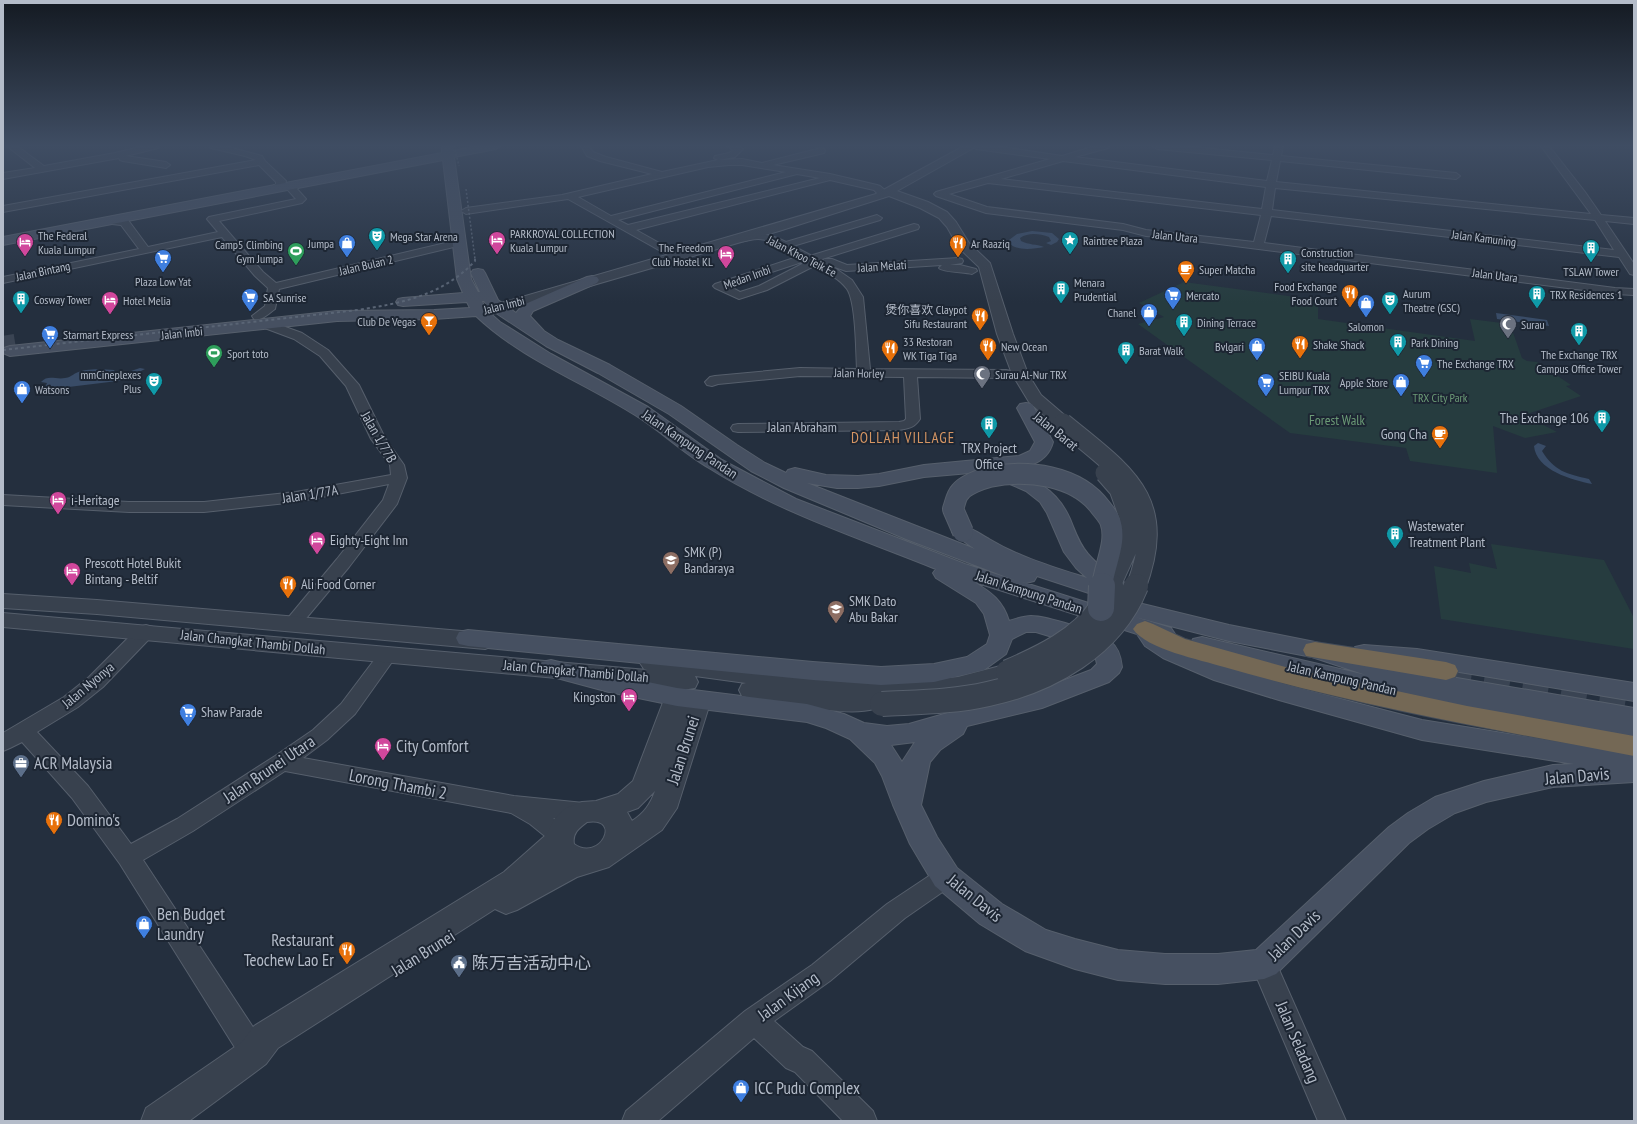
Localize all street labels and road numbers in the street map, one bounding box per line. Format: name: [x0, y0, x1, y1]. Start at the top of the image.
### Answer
street label: Jalan Utara: [1151, 226, 1199, 246]
street label: Jalan Kamuning: [1450, 226, 1517, 249]
street label: Jalan Khoo Teik Ee: [764, 232, 839, 280]
street label: Jalan Bulan 2: [337, 252, 394, 279]
street label: Jalan Melati: [856, 257, 907, 275]
street label: Jalan Bintang: [13, 258, 72, 284]
street label: Medan Imbi: [721, 262, 773, 292]
street label: Jalan Utara: [1470, 265, 1519, 285]
street label: Jalan Imbi: [481, 293, 526, 318]
street label: Jalan Imbi: [160, 323, 203, 343]
street label: Jalan Horley: [833, 365, 885, 381]
street label: Jalan Kampung Pandan: [638, 405, 741, 483]
street label: Jalan 1/77B: [357, 407, 401, 466]
street label: Jalan Barat: [1029, 407, 1082, 455]
street label: Jalan Abraham: [766, 418, 837, 436]
street label: Jalan 1/77A: [280, 481, 340, 507]
street label: Jalan Kampung Pandan: [972, 566, 1085, 618]
street label: Jalan Changkat Thambi Dollah: [179, 625, 326, 659]
street label: Jalan Changkat Thambi Dollah: [502, 656, 649, 686]
street label: Jalan Kampung Pandan: [1285, 657, 1398, 699]
street label: Jalan Nyonya: [57, 658, 118, 713]
street label: Jalan Brunei: [661, 713, 704, 788]
street label: Jalan Brunei Utara: [218, 730, 319, 808]
street label: Jalan Davis: [1543, 762, 1610, 790]
street label: Lorong Thambi 2: [347, 764, 449, 804]
street label: Jalan Davis: [942, 869, 1007, 927]
street label: Jalan Davis: [1262, 905, 1325, 966]
street label: Jalan Brunei: [386, 925, 459, 982]
street label: Jalan Kijang: [752, 967, 823, 1026]
street label: Jalan Seladang: [1271, 997, 1325, 1086]

